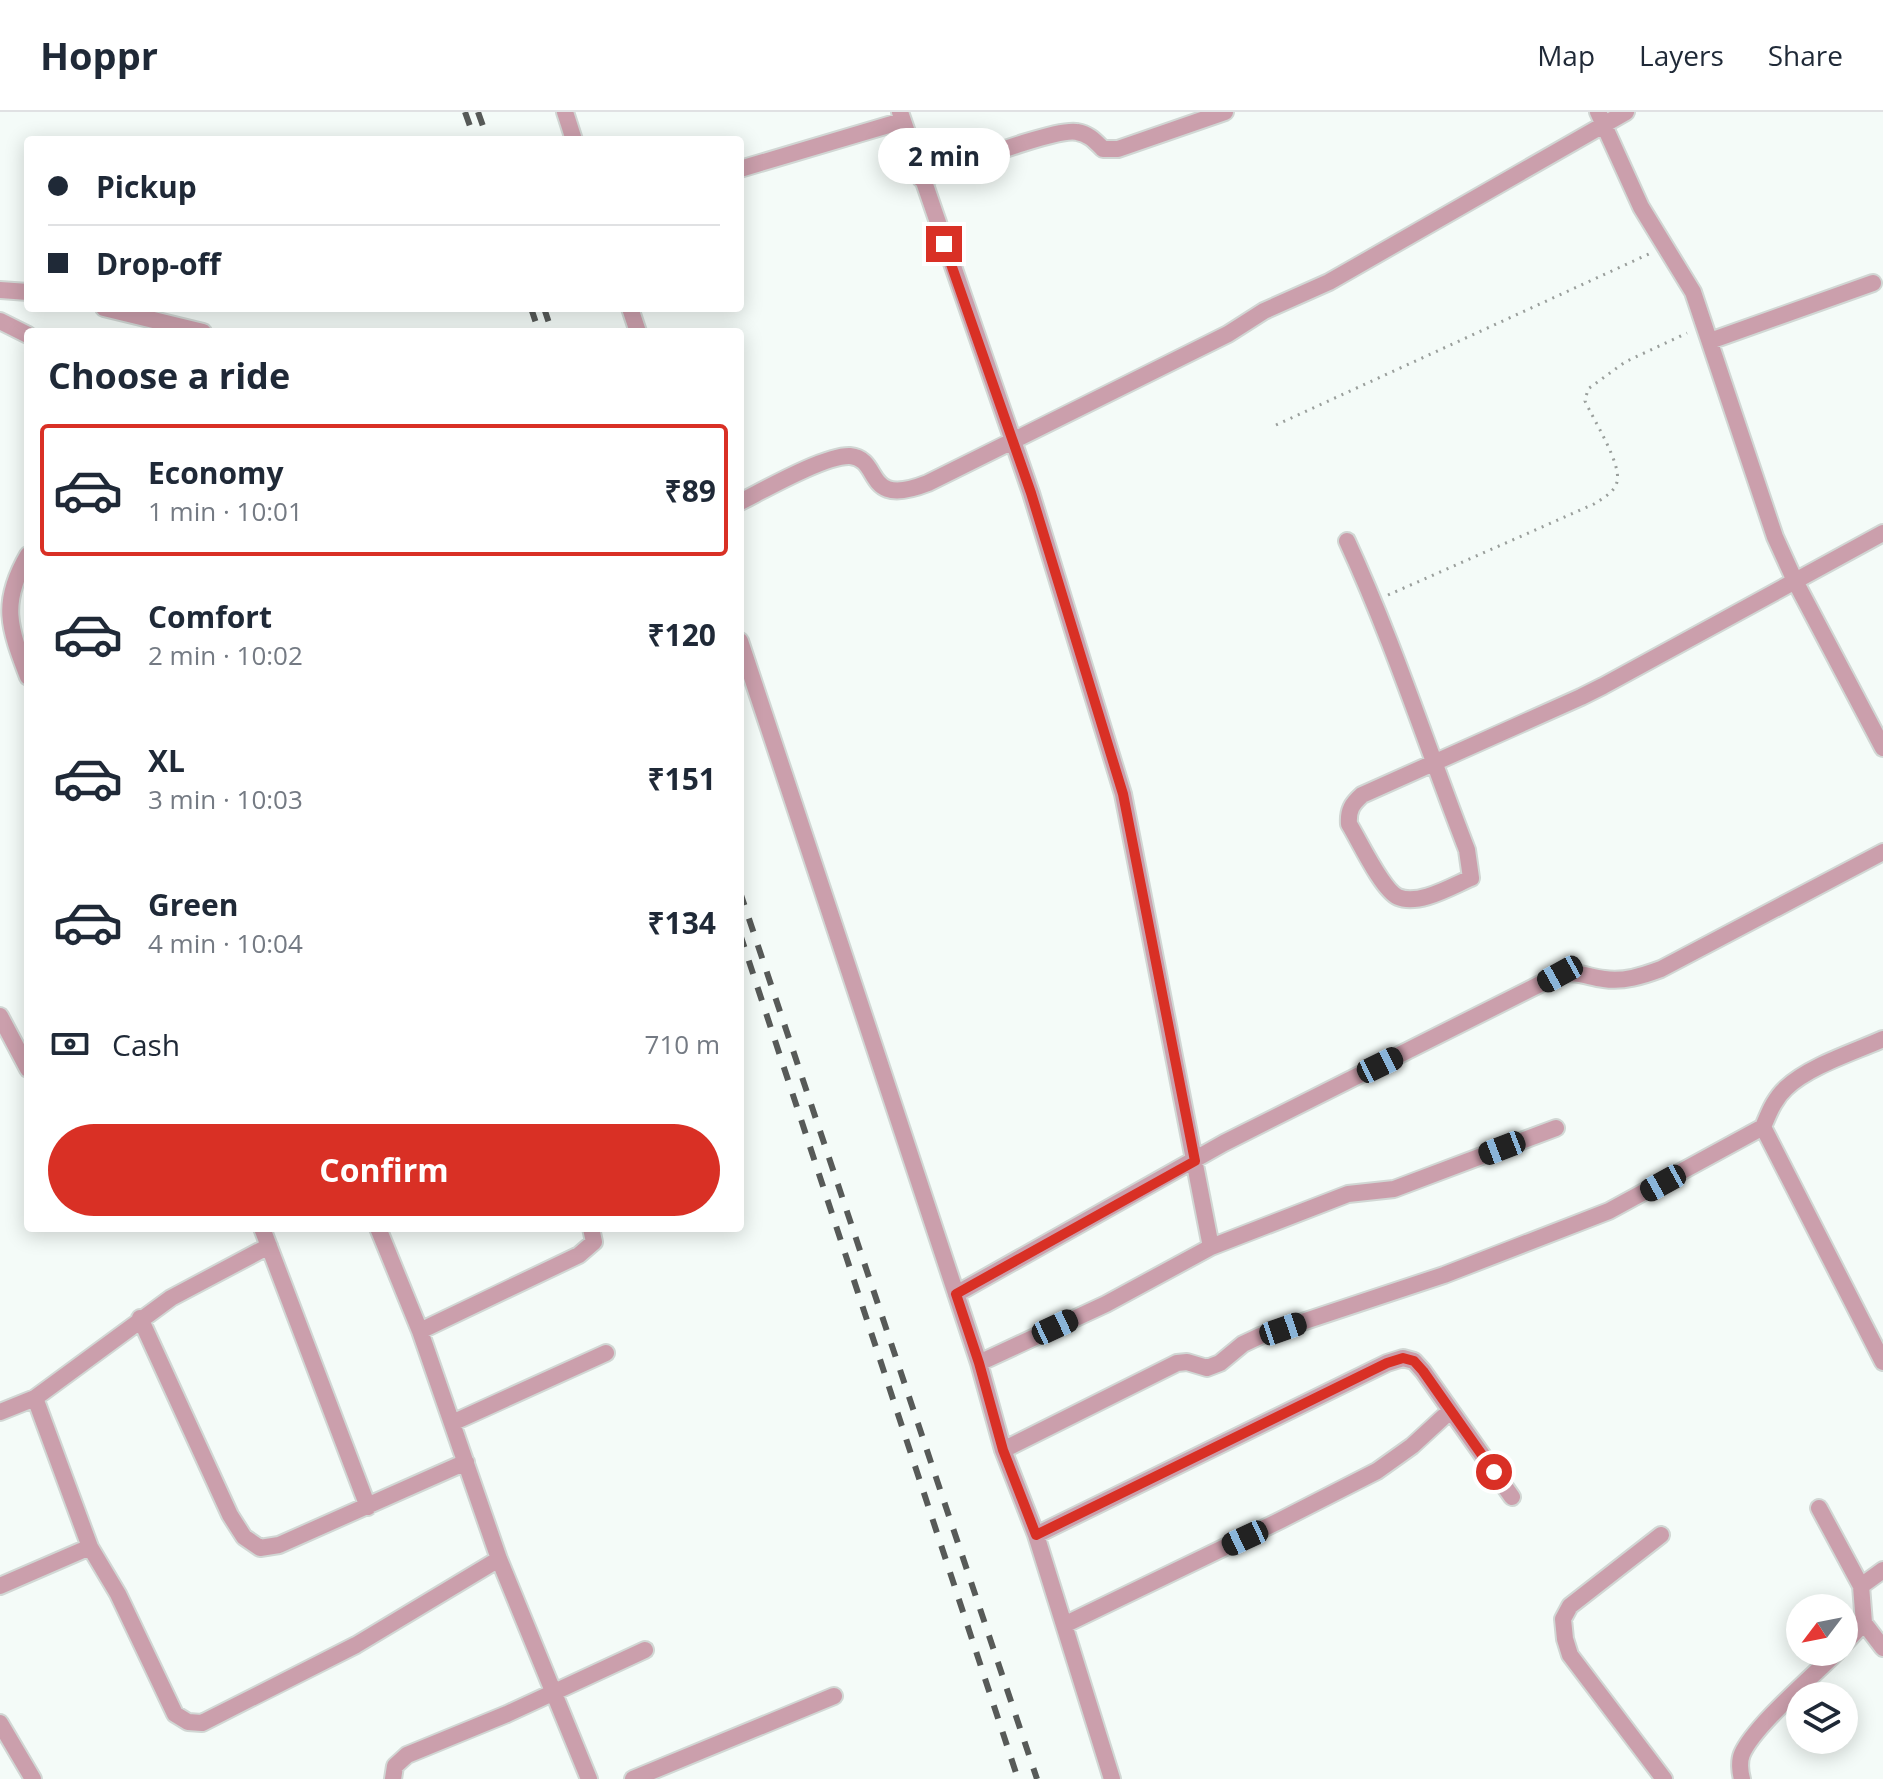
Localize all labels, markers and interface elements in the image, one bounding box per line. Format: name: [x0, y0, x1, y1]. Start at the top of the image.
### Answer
text: Hoppr: [40, 29, 158, 81]
text: Map: [1537, 36, 1595, 74]
text: Layers: [1639, 36, 1724, 74]
text: Share: [1768, 36, 1843, 74]
callout: 2 min: [878, 128, 1010, 184]
text: 2 min: [908, 138, 980, 174]
text: Pickup: [96, 166, 197, 207]
route end: [926, 226, 962, 262]
text: Drop-off: [96, 243, 221, 284]
text: Choose a ride: [48, 351, 290, 400]
text: Economy: [148, 452, 284, 493]
icon: car: [52, 454, 124, 526]
text: ₹89: [665, 470, 716, 511]
text: 1 min · 10:01: [148, 493, 303, 529]
text: Comfort: [148, 596, 272, 637]
icon: car: [52, 598, 124, 670]
text: ₹120: [647, 614, 716, 655]
text: 2 min · 10:02: [148, 637, 303, 673]
text: XL: [148, 740, 185, 781]
icon: car: [52, 742, 124, 814]
text: ₹151: [647, 758, 716, 799]
text: 3 min · 10:03: [148, 781, 303, 817]
text: Green: [148, 884, 239, 925]
icon: car: [52, 886, 124, 958]
text: ₹134: [647, 902, 716, 943]
text: 4 min · 10:04: [148, 925, 303, 961]
car: [1533, 952, 1587, 996]
icon: cash: [48, 1022, 92, 1066]
text: Cash: [112, 1024, 180, 1065]
text: 710 m: [645, 1026, 720, 1062]
car: [1353, 1044, 1407, 1086]
button: Confirm: [48, 1124, 720, 1216]
car: [1475, 1128, 1529, 1168]
car: [1636, 1161, 1690, 1205]
car: [1028, 1306, 1082, 1348]
car: [1256, 1310, 1310, 1348]
route start: [1476, 1454, 1512, 1490]
car: [1218, 1517, 1272, 1559]
north arrow: [1786, 1594, 1858, 1666]
map controls: [1786, 1594, 1858, 1754]
button: layers: [1786, 1682, 1858, 1754]

